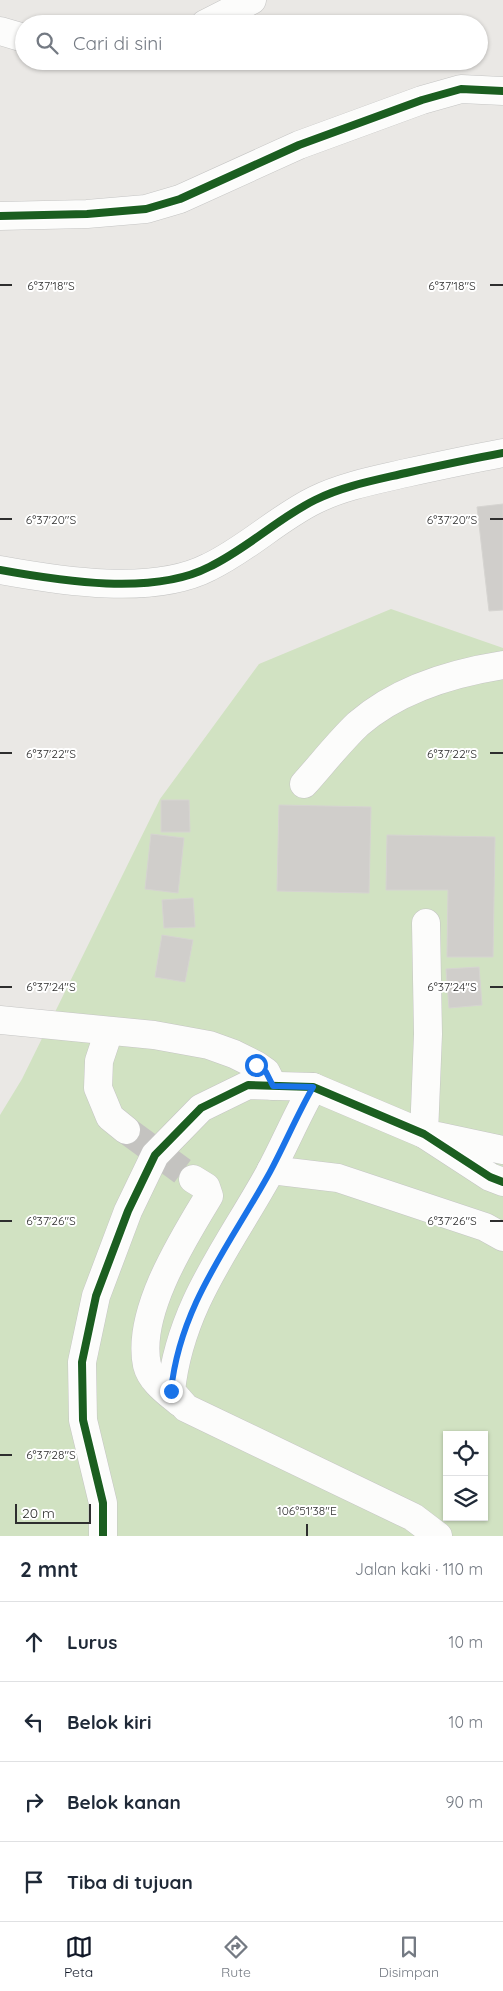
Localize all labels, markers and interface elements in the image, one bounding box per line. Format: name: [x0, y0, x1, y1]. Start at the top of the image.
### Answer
search box: [15, 15, 488, 70]
icon: search: [33, 29, 61, 57]
text: Cari di sini: [73, 31, 162, 55]
text: 6°37'18"S: [27, 278, 75, 293]
text: 6°37'18"S: [428, 278, 476, 293]
text: 6°37'20"S: [26, 512, 76, 527]
text: 6°37'20"S: [427, 512, 477, 527]
text: 6°37'22"S: [26, 746, 76, 761]
text: 6°37'22"S: [427, 746, 477, 761]
text: 6°37'24"S: [26, 979, 76, 994]
text: 6°37'24"S: [427, 979, 477, 994]
route start: [245, 1054, 268, 1077]
text: 6°37'26"S: [26, 1213, 76, 1228]
text: 6°37'26"S: [427, 1213, 477, 1228]
route end: [160, 1380, 183, 1403]
map controls: [443, 1431, 488, 1521]
button: locate: [443, 1431, 488, 1476]
text: 6°37'28"S: [26, 1447, 76, 1462]
button: layers: [443, 1476, 488, 1521]
scale bar: [15, 1501, 91, 1524]
text: 106°51'38"E: [277, 1503, 337, 1518]
text: 20 m: [22, 1504, 55, 1522]
text: 2 mnt: [20, 1556, 78, 1582]
text: Jalan kaki · 110 m: [355, 1559, 483, 1579]
icon: ahead: [20, 1628, 48, 1656]
text: Lurus: [67, 1630, 117, 1654]
text: 10 m: [449, 1632, 483, 1652]
icon: left: [20, 1708, 48, 1736]
text: Belok kiri: [67, 1710, 152, 1734]
text: 10 m: [449, 1712, 483, 1732]
icon: right: [20, 1788, 48, 1816]
text: Belok kanan: [67, 1790, 181, 1814]
text: 90 m: [446, 1792, 483, 1812]
icon: arrive: [20, 1868, 48, 1896]
text: Tiba di tujuan: [67, 1870, 193, 1894]
tab: Peta: [64, 1933, 93, 1981]
tab: Rute: [221, 1933, 251, 1981]
tab: Disimpan: [379, 1933, 439, 1981]

